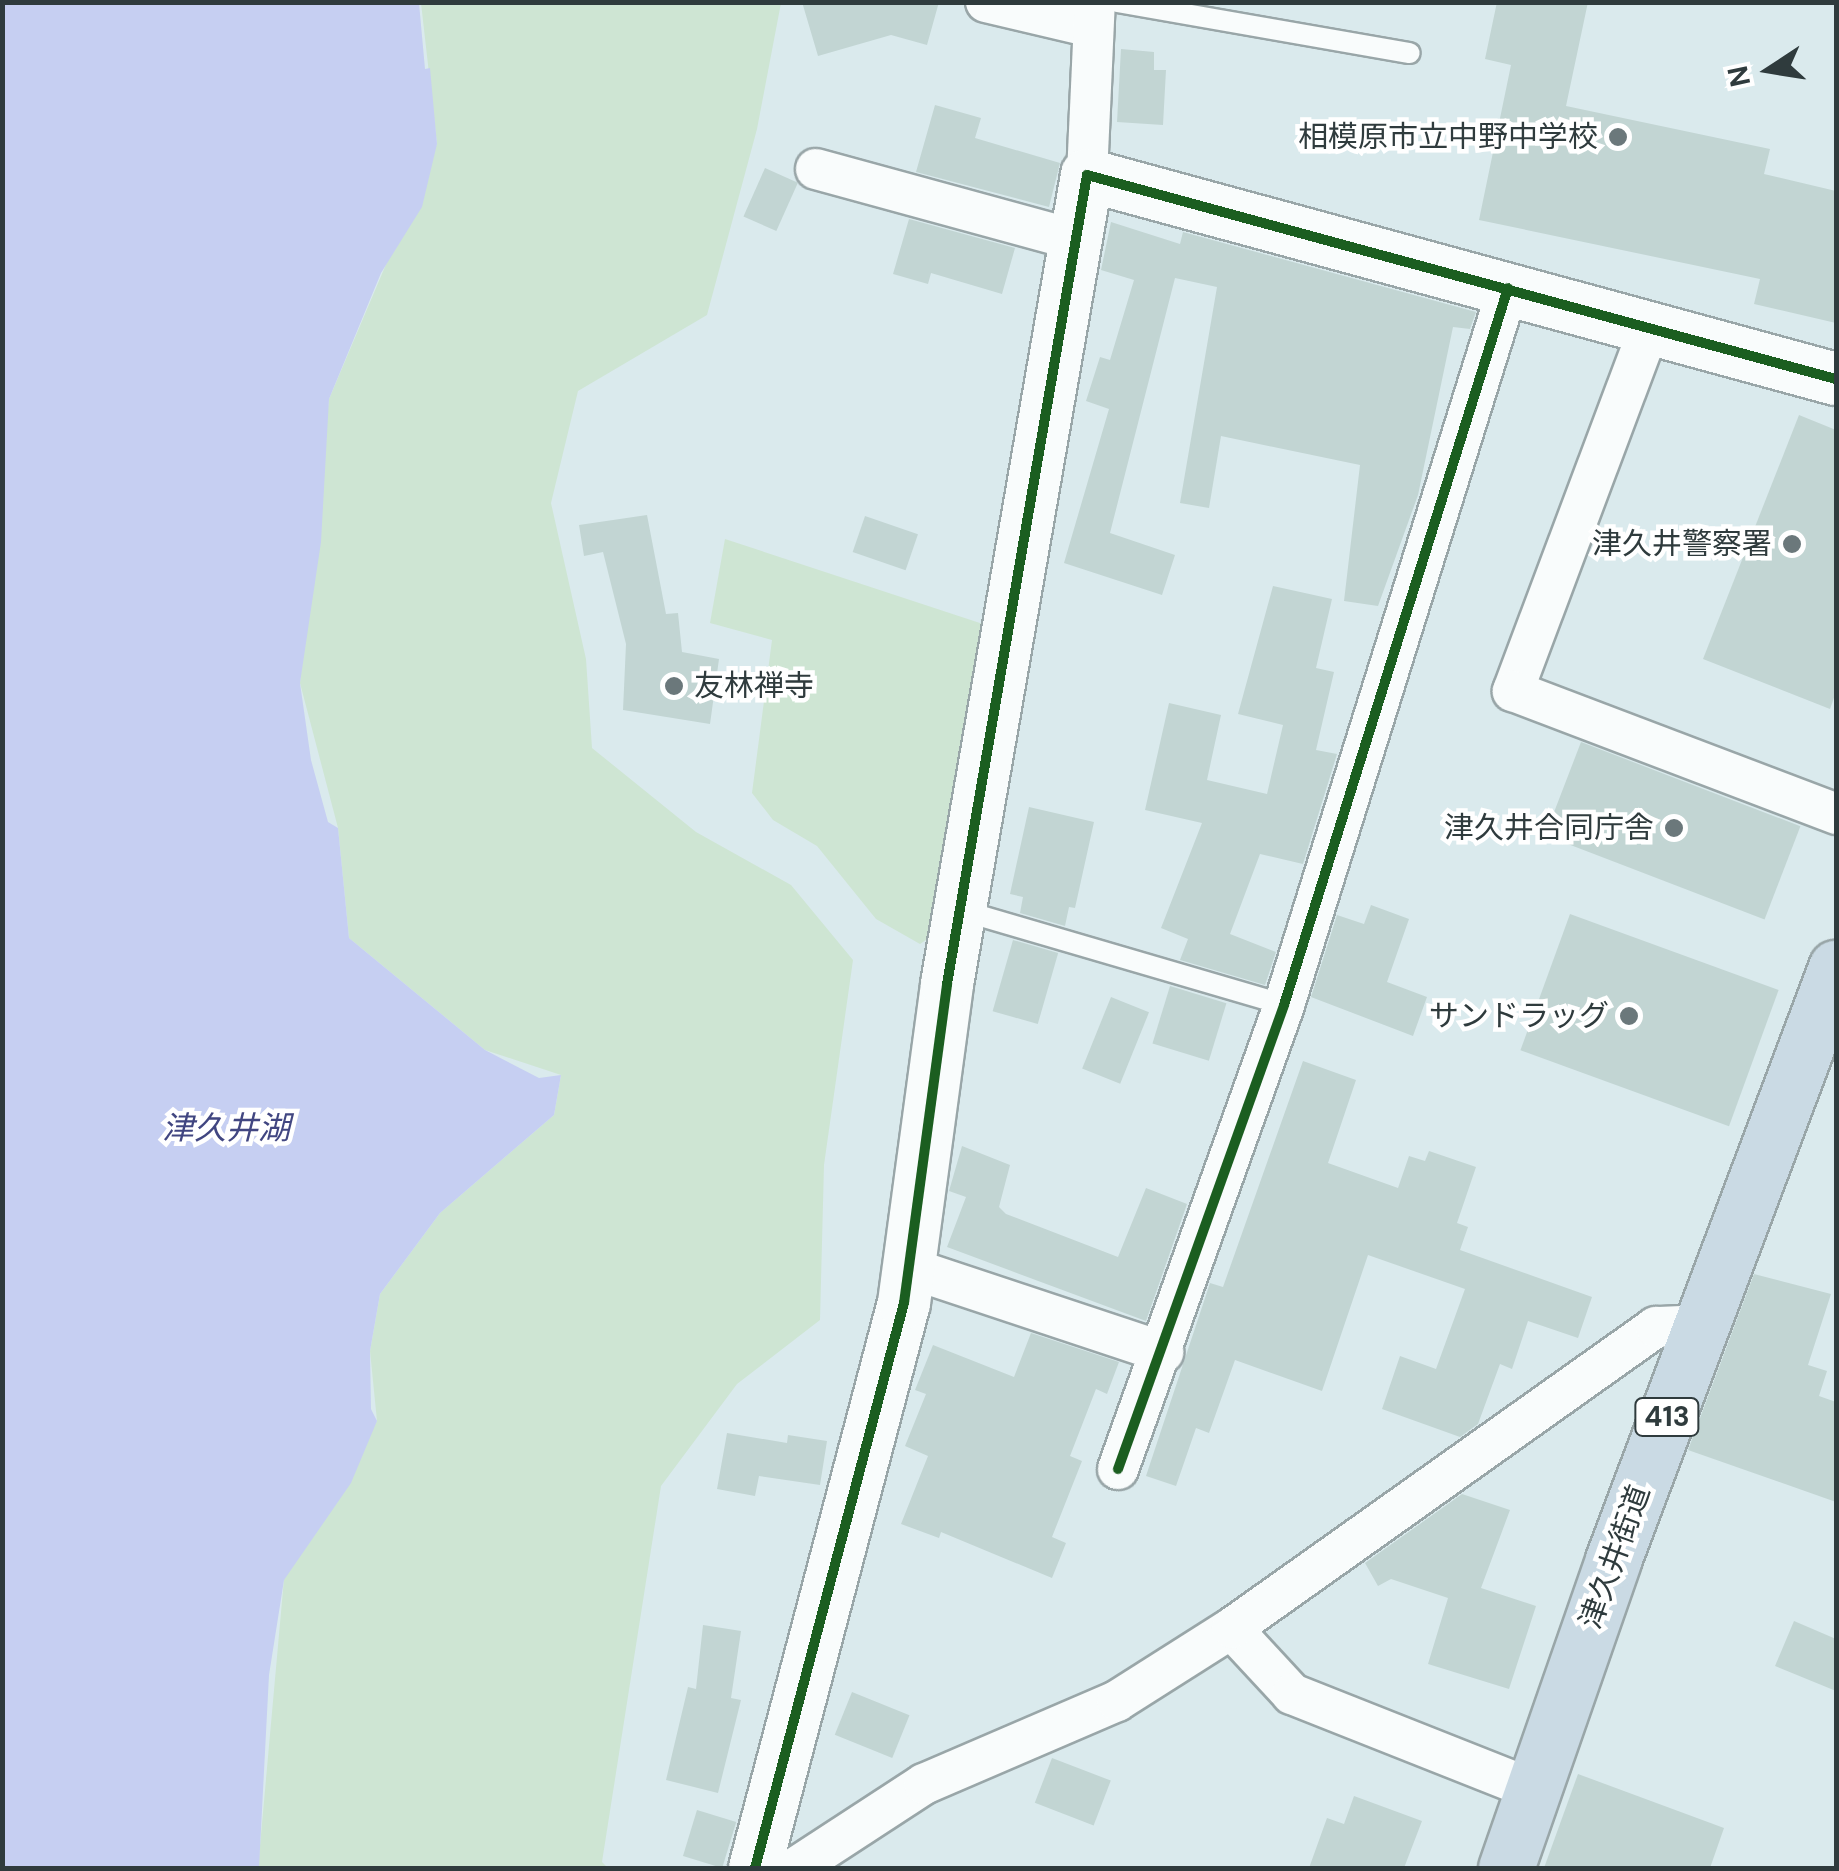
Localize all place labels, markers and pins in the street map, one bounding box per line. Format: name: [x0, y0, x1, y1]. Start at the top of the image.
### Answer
place label: 相模原市立中野中学校: [1298, 119, 1598, 155]
marker: 相模原市立中野中学校: [1607, 126, 1629, 148]
place label: 津久井警察署: [1592, 526, 1772, 562]
marker: 津久井警察署: [1781, 533, 1803, 555]
place label: 友林禅寺: [694, 668, 814, 704]
marker: 友林禅寺: [663, 675, 685, 697]
place label: 津久井合同庁舎: [1444, 810, 1654, 846]
marker: 津久井合同庁舎: [1663, 817, 1685, 839]
place label: サンドラッグ: [1429, 998, 1609, 1034]
marker: サンドラッグ: [1618, 1005, 1640, 1027]

